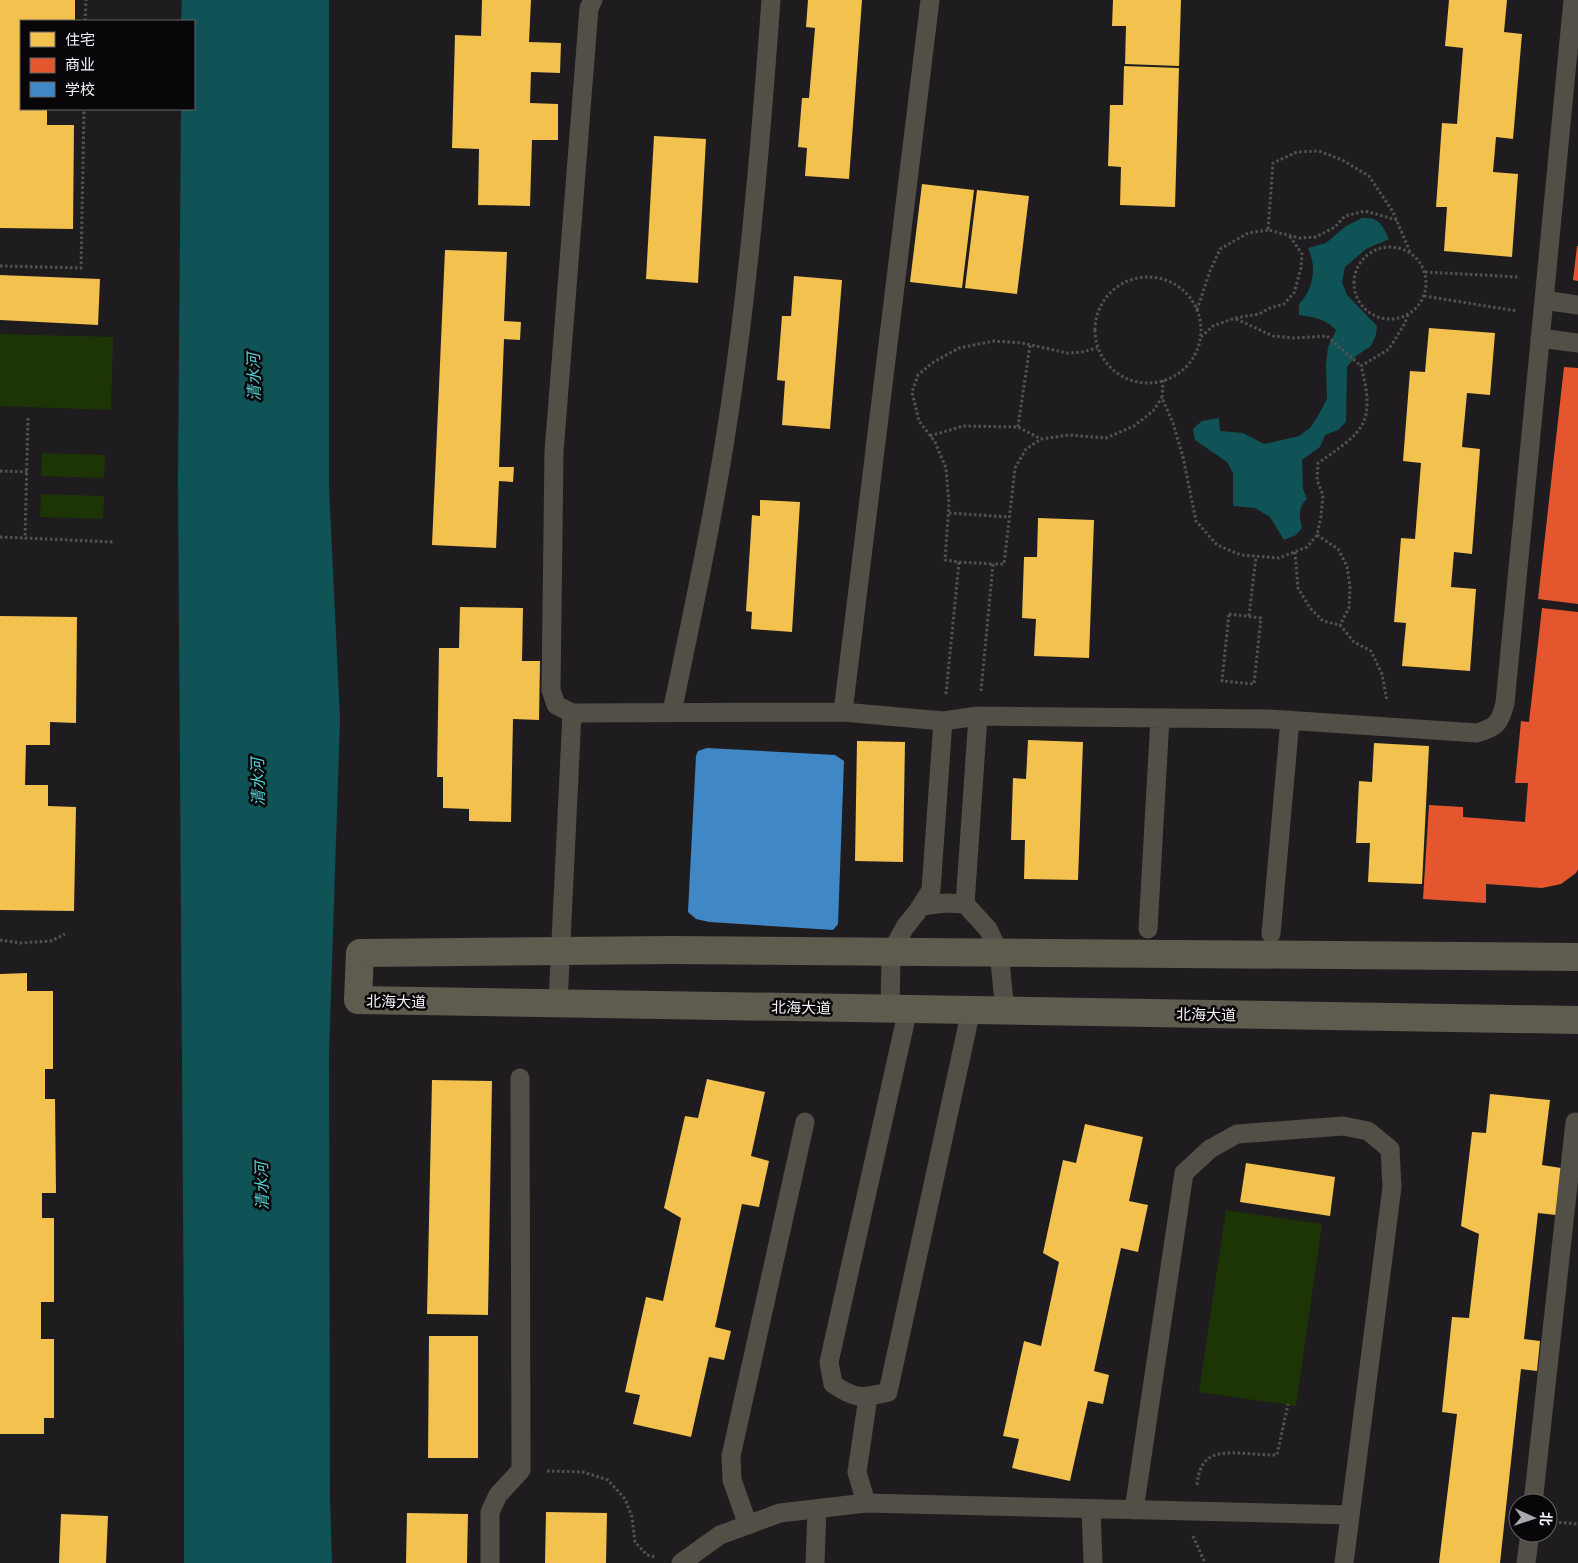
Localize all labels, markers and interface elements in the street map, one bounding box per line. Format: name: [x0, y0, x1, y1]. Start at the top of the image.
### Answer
legend: [20, 20, 195, 110]
text: 住宅: [65, 30, 95, 48]
text: 商业: [65, 55, 95, 73]
text: 学校: [65, 80, 95, 98]
water label: 清水河: [243, 350, 263, 401]
water label: 清水河: [247, 755, 267, 806]
street label: 北海大道: [366, 991, 426, 1011]
street label: 北海大道: [771, 997, 831, 1017]
street label: 北海大道: [1176, 1004, 1236, 1024]
water label: 清水河: [251, 1159, 271, 1210]
north arrow: [1508, 1493, 1558, 1543]
text: 北: [1538, 1511, 1555, 1526]

